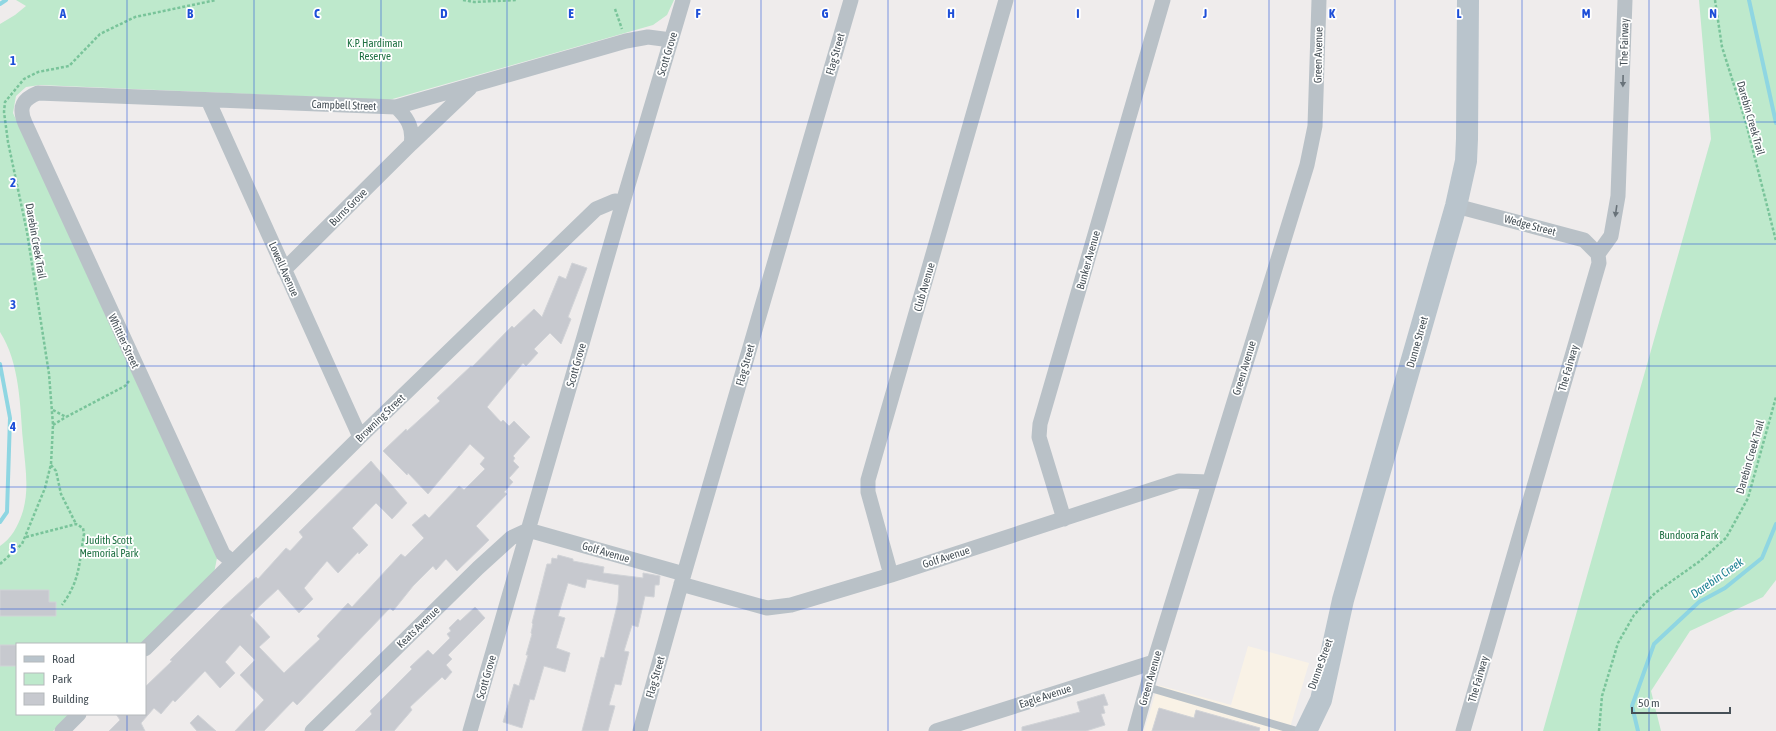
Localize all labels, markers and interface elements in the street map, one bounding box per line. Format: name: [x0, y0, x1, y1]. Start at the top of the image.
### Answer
text: A: [59, 6, 67, 21]
text: B: [187, 6, 194, 21]
text: C: [314, 6, 320, 21]
text: D: [440, 6, 448, 21]
text: E: [568, 6, 574, 21]
text: F: [695, 6, 701, 21]
text: G: [822, 6, 829, 21]
text: H: [947, 6, 955, 21]
text: I: [1076, 6, 1080, 21]
text: J: [1202, 6, 1207, 21]
text: K: [1329, 6, 1336, 21]
text: L: [1456, 6, 1462, 21]
text: M: [1582, 6, 1591, 21]
text: N: [1709, 6, 1717, 21]
street label: The Fairway: [1618, 18, 1630, 66]
street label: Green Avenue: [1312, 27, 1324, 83]
street label: Scott Grove: [655, 31, 679, 77]
street label: Flag Street: [823, 32, 847, 76]
park label: K.P. Hardiman Reserve: [347, 37, 403, 62]
text: 1: [10, 53, 16, 68]
one-way arrow: [1620, 75, 1626, 88]
street label: Darebin Creek Trail: [1735, 80, 1767, 156]
street label: Campbell Street: [311, 98, 377, 112]
text: 2: [10, 175, 16, 190]
street label: Burns Grove: [327, 186, 369, 228]
street label: Darebin Creek Trail: [23, 202, 49, 280]
one-way arrow: [1613, 205, 1619, 217]
street label: Wedge Street: [1503, 212, 1557, 238]
street label: Bunker Avenue: [1074, 229, 1102, 291]
street label: Lowell Avenue: [267, 240, 301, 298]
street label: Club Avenue: [911, 261, 937, 313]
text: 3: [10, 297, 16, 312]
street label: Whittier Street: [106, 312, 142, 370]
street label: Dunne Street: [1404, 315, 1430, 369]
street label: Green Avenue: [1230, 339, 1258, 397]
street label: Scott Grove: [564, 342, 588, 388]
street label: Flag Street: [733, 343, 757, 387]
street label: The Fairway: [1556, 343, 1580, 393]
street label: Browning Street: [353, 392, 407, 444]
text: 4: [9, 419, 16, 434]
street label: Darebin Creek Trail: [1734, 419, 1766, 495]
park label: Bundoora Park: [1659, 529, 1719, 541]
park label: Judith Scott Memorial Park: [79, 534, 139, 559]
street label: Golf Avenue: [581, 539, 631, 565]
text: 5: [10, 541, 16, 556]
street label: Golf Avenue: [921, 544, 971, 570]
water label: Darebin Creek: [1688, 554, 1747, 601]
street label: Keats Avenue: [394, 604, 442, 650]
street label: Dunne Street: [1305, 637, 1335, 691]
legend: [16, 643, 146, 715]
street label: Green Avenue: [1136, 649, 1164, 707]
text: Road: [52, 652, 75, 666]
street label: Scott Grove: [474, 654, 498, 700]
street label: The Fairway: [1466, 654, 1490, 704]
street label: Flag Street: [643, 655, 667, 699]
text: Park: [52, 672, 73, 686]
street label: Eagle Avenue: [1017, 682, 1073, 710]
scale bar: [1632, 689, 1730, 715]
text: Building: [52, 692, 90, 706]
text: 50 m: [1638, 696, 1660, 710]

